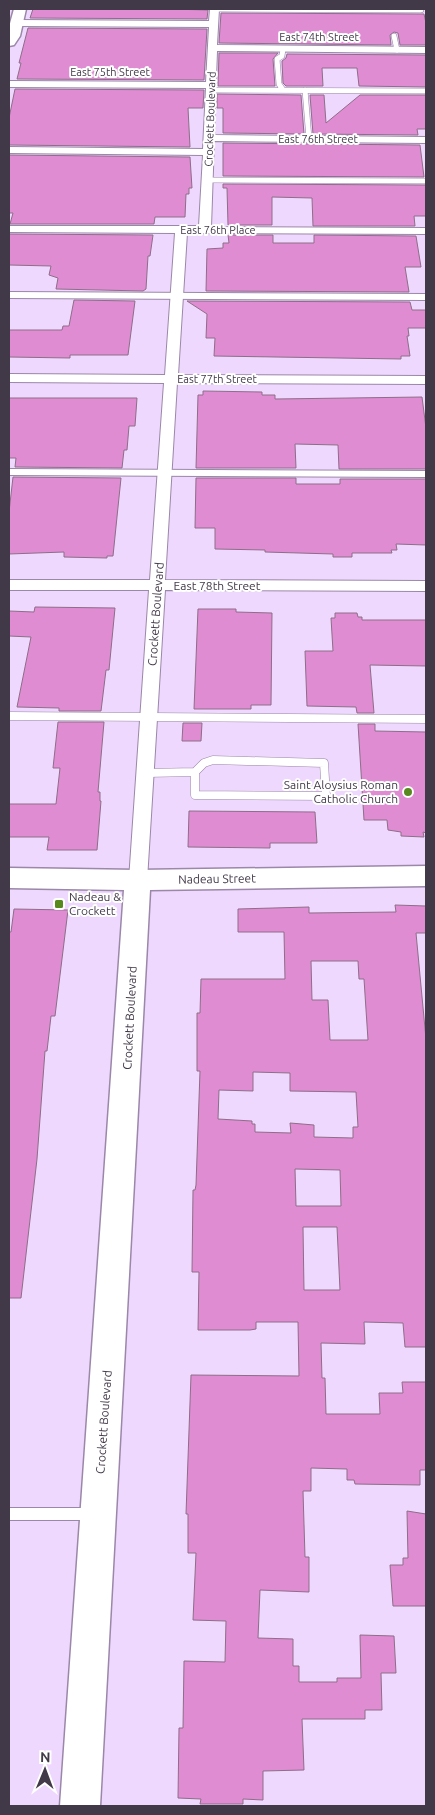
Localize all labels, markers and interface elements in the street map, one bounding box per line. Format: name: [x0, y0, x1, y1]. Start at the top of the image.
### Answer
street label: East 74th Street: [279, 31, 360, 43]
street label: East 75th Street: [70, 66, 151, 78]
street label: Crockett Boulevard: [202, 71, 218, 167]
street label: East 76th Street: [278, 133, 359, 145]
street label: East 76th Place: [180, 224, 256, 236]
street label: East 77th Street: [177, 373, 258, 385]
street label: Crockett Boulevard: [145, 562, 166, 666]
street label: East 78th Street: [174, 579, 261, 592]
place label: Saint Aloysius Roman Catholic Church: [284, 778, 398, 805]
marker: Saint Aloysius Roman Catholic Church: [402, 786, 414, 798]
street label: Nadeau Street: [178, 871, 256, 886]
place label: Nadeau & Crockett: [69, 890, 121, 917]
marker: Nadeau & Crockett: [53, 898, 65, 910]
street label: Crockett Boulevard: [120, 966, 139, 1070]
street label: Crockett Boulevard: [93, 1370, 114, 1474]
north arrow: [20, 1745, 70, 1795]
text: N: [40, 1749, 51, 1765]

